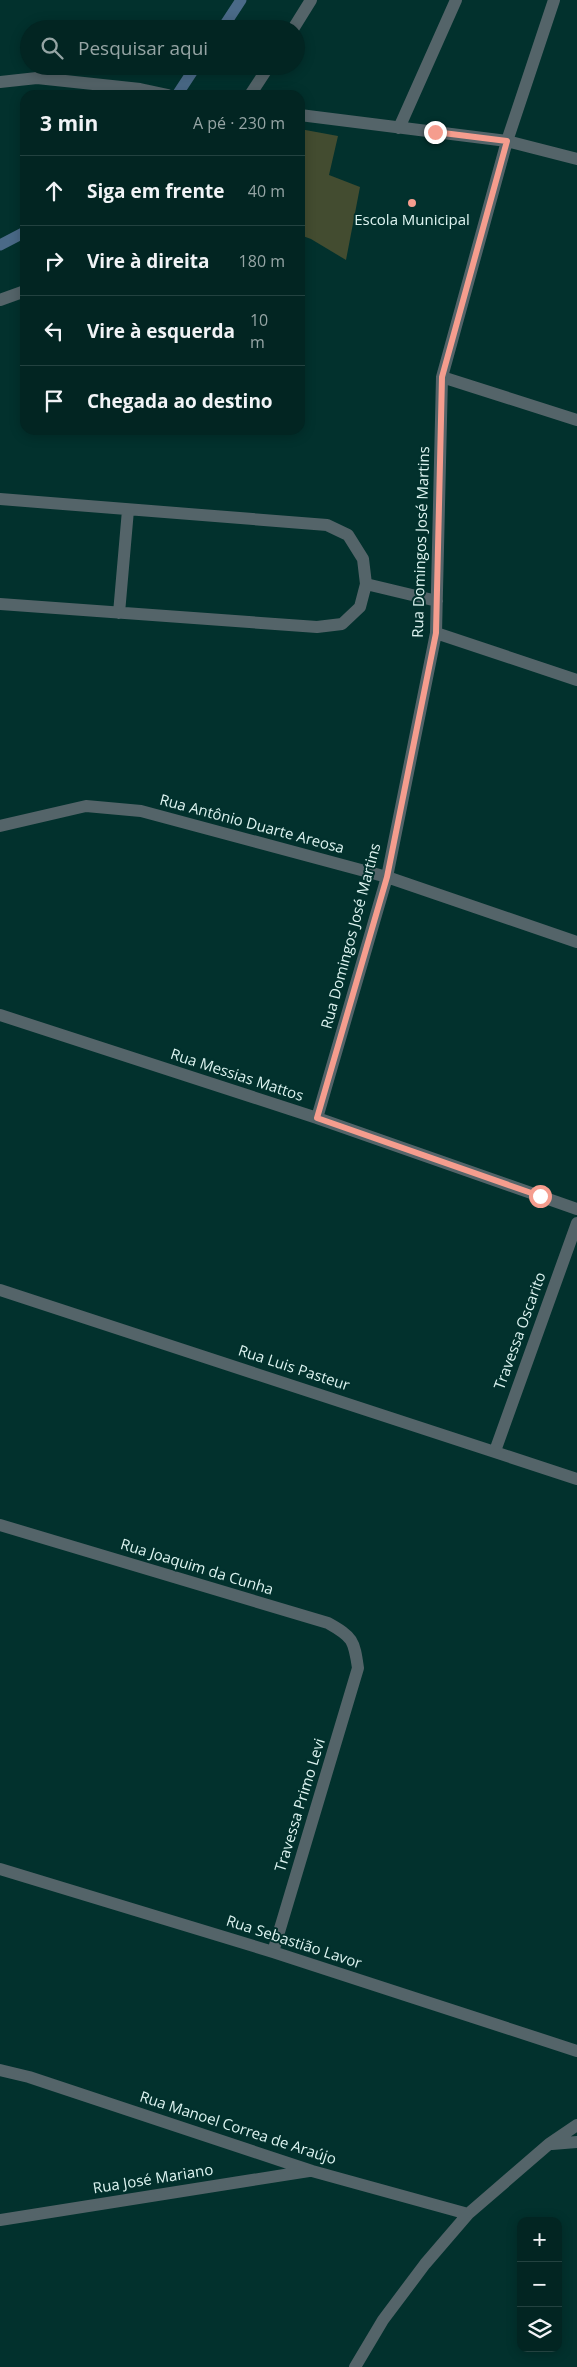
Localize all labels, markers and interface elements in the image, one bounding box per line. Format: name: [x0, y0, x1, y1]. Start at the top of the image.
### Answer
search box: [20, 20, 305, 75]
icon: search: [38, 34, 66, 62]
text: Pesquisar aqui: [78, 35, 208, 61]
text: 3 min: [40, 109, 98, 137]
text: A pé · 230 m: [193, 112, 285, 134]
route end: [424, 121, 447, 144]
icon: ahead: [40, 177, 68, 205]
text: Siga em frente: [87, 178, 224, 204]
text: 40 m: [248, 180, 285, 202]
marker: Escola Municipal: [406, 197, 418, 209]
place label: Escola Municipal: [354, 209, 470, 229]
icon: right: [40, 247, 68, 275]
text: Vire à direita: [87, 248, 210, 274]
text: 180 m: [239, 250, 285, 272]
text: 10 m: [250, 309, 268, 353]
icon: left: [40, 317, 68, 345]
text: Vire à esquerda: [87, 318, 235, 344]
icon: arrive: [40, 387, 68, 415]
text: Chegada ao destino: [87, 388, 273, 414]
street label: Rua Domingos José Martins: [407, 446, 433, 638]
street label: Rua Antônio Duarte Areosa: [158, 789, 347, 857]
street label: Rua Domingos José Martins: [316, 841, 384, 1031]
street label: Rua Messias Mattos: [168, 1043, 306, 1105]
route start: [529, 1185, 552, 1208]
street label: Travessa Oscarito: [488, 1269, 550, 1392]
street label: Rua Luis Pasteur: [236, 1340, 353, 1395]
street label: Rua Joaquim da Cunha: [118, 1533, 276, 1599]
street label: Travessa Primo Levi: [269, 1736, 329, 1874]
street label: Rua Sebastião Lavor: [224, 1910, 365, 1972]
street label: Rua Manoel Correa de Araújo: [137, 2086, 339, 2168]
street label: Rua José Mariano: [91, 2159, 214, 2197]
map controls: [517, 2217, 562, 2352]
button: +: [517, 2217, 562, 2262]
button: −: [517, 2262, 562, 2307]
button: layers: [517, 2307, 562, 2352]

